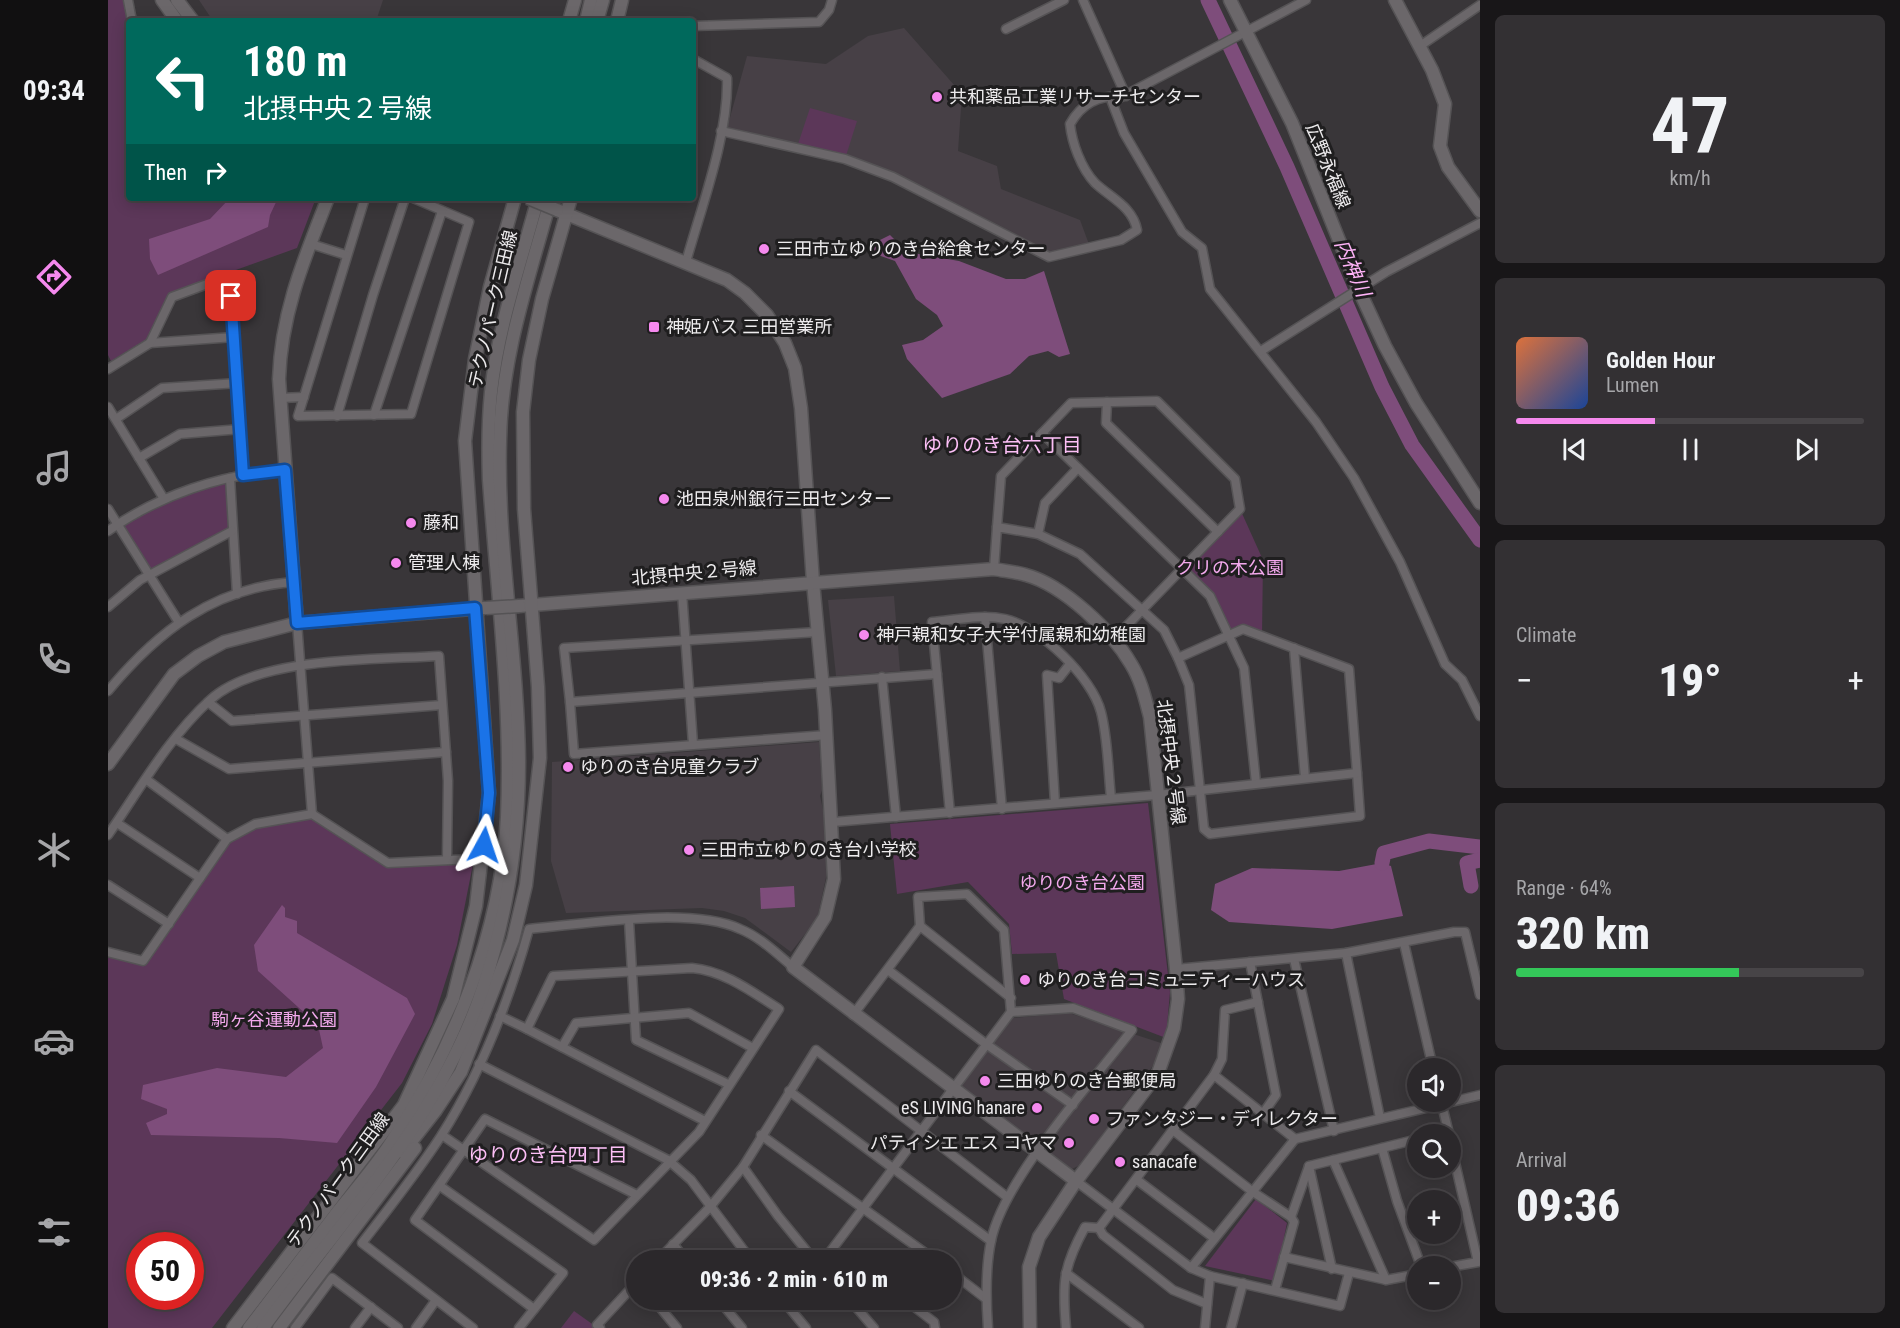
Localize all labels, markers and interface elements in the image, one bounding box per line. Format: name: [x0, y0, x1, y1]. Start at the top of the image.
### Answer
text: 180 m: [243, 37, 348, 86]
icon: left: [144, 42, 222, 120]
text: 09:34: [23, 75, 85, 107]
text: 47: [1651, 81, 1729, 172]
place label: 共和薬品工業リサーチセンター: [949, 86, 1201, 107]
marker: 共和薬品工業リサーチセンター: [930, 90, 944, 104]
text: 北摂中央２号線: [243, 93, 432, 125]
street label: 広野永福線: [1302, 120, 1355, 211]
icon: right: [199, 156, 232, 189]
text: Then: [144, 160, 187, 185]
text: km/h: [1669, 166, 1711, 190]
street label: テクノパーク三田線: [464, 228, 521, 390]
water label: 内神川: [1330, 236, 1377, 302]
place label: 三田市立ゆりのき台給食センター: [776, 238, 1045, 259]
marker: 三田市立ゆりのき台給食センター: [757, 242, 771, 256]
icon: directions: [33, 256, 75, 298]
pin: [205, 270, 256, 321]
icon: arrive: [214, 279, 247, 312]
place label: 神姫バス 三田営業所: [666, 316, 832, 337]
marker: 神姫バス 三田営業所: [647, 320, 661, 334]
text: Golden Hour: [1606, 348, 1715, 373]
text: Lumen: [1606, 373, 1659, 397]
district label: ゆりのき台六丁目: [922, 433, 1082, 457]
icon: previous: [1558, 433, 1591, 466]
icon: pause: [1674, 433, 1707, 466]
icon: next: [1790, 433, 1823, 466]
icon: music: [33, 447, 75, 489]
place label: 池田泉州銀行三田センター: [676, 488, 892, 509]
marker: 池田泉州銀行三田センター: [657, 492, 671, 506]
place label: 藤和: [423, 512, 459, 533]
marker: 藤和: [404, 516, 418, 530]
place label: 管理人棟: [408, 552, 480, 573]
marker: 管理人棟: [389, 556, 403, 570]
street label: 北摂中央２号線: [630, 557, 758, 588]
park label: クリの木公園: [1176, 557, 1284, 578]
text: Climate: [1516, 623, 1576, 647]
place label: 神戸親和女子大学付属親和幼稚園: [876, 624, 1146, 645]
marker: 神戸親和女子大学付属親和幼稚園: [857, 628, 871, 642]
icon: phone: [33, 638, 75, 680]
text: 19°: [1658, 654, 1722, 707]
text: −: [1516, 661, 1533, 700]
text: +: [1848, 661, 1864, 700]
street label: 北摂中央２号線: [1153, 698, 1190, 826]
place label: ゆりのき台児童クラブ: [580, 756, 759, 777]
marker: ゆりのき台児童クラブ: [561, 760, 575, 774]
position arrow: [452, 813, 516, 877]
icon: climate: [33, 829, 75, 871]
place label: 三田市立ゆりのき台小学校: [701, 839, 916, 860]
marker: 三田市立ゆりのき台小学校: [682, 843, 696, 857]
park label: ゆりのき台公園: [1019, 872, 1145, 893]
text: Range · 64%: [1516, 876, 1612, 900]
text: 320 km: [1516, 907, 1650, 960]
place label: ゆりのき台コミュニティーハウス: [1037, 969, 1305, 990]
marker: ゆりのき台コミュニティーハウス: [1018, 973, 1032, 987]
park label: 駒ヶ谷運動公園: [211, 1009, 337, 1030]
icon: car: [33, 1020, 75, 1062]
map controls: [1407, 1058, 1461, 1310]
button: sound: [1407, 1058, 1461, 1112]
place label: 三田ゆりのき台郵便局: [997, 1070, 1176, 1091]
marker: 三田ゆりのき台郵便局: [978, 1074, 992, 1088]
place label: eS LIVING hanare: [901, 1097, 1025, 1118]
marker: eS LIVING hanare: [1030, 1101, 1044, 1115]
street label: テクノパーク三田線: [282, 1108, 393, 1251]
place label: ファンタジー・ディレクター: [1106, 1108, 1338, 1129]
marker: ファンタジー・ディレクター: [1087, 1112, 1101, 1126]
button: search: [1407, 1124, 1461, 1178]
place label: パティシエ エス コヤマ: [870, 1132, 1057, 1153]
marker: パティシエ エス コヤマ: [1062, 1136, 1076, 1150]
district label: ゆりのき台四丁目: [468, 1143, 628, 1167]
text: Arrival: [1516, 1148, 1567, 1172]
place label: sanacafe: [1132, 1151, 1197, 1172]
marker: sanacafe: [1113, 1155, 1127, 1169]
text: 09:36: [1516, 1179, 1620, 1232]
button: +: [1407, 1190, 1461, 1244]
icon: filters: [33, 1211, 75, 1253]
speed limit sign: 50: [126, 1232, 204, 1310]
button: −: [1407, 1256, 1461, 1310]
text: 09:36 · 2 min · 610 m: [700, 1267, 888, 1292]

